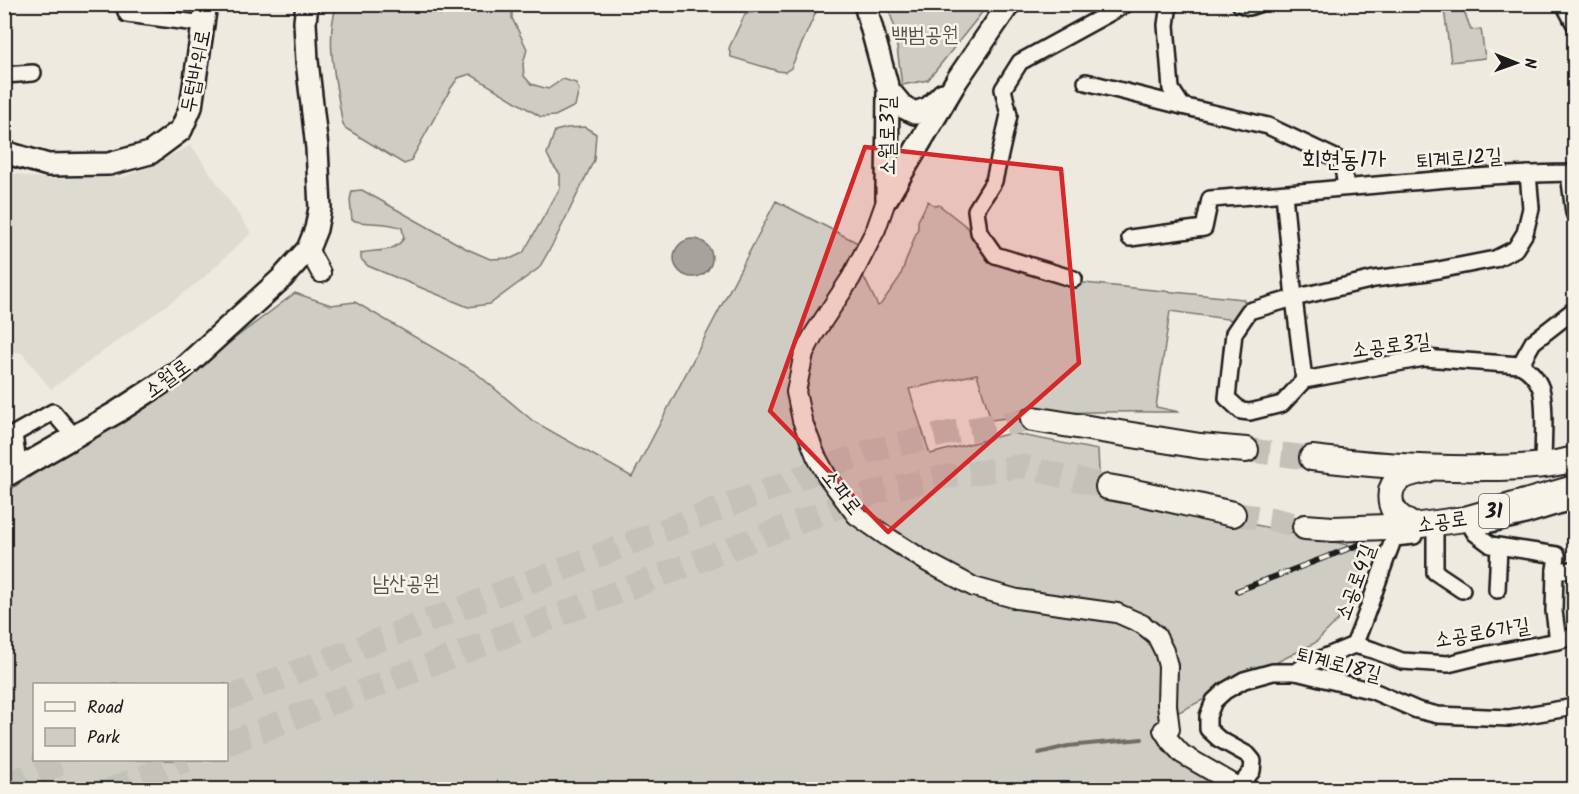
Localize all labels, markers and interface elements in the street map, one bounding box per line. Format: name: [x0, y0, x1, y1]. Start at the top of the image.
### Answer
park label: 백범공원: [891, 19, 959, 52]
street label: 두텁바위로: [172, 27, 221, 116]
north arrow: [1486, 33, 1546, 93]
text: N: [1517, 58, 1542, 69]
street label: 소월로3길: [872, 96, 905, 176]
street label: 퇴계로12길: [1415, 140, 1503, 179]
district label: 회현동1가: [1302, 141, 1386, 180]
street label: 소공로3길: [1350, 325, 1433, 368]
street label: 소월로: [138, 351, 198, 407]
street label: 소파로: [812, 463, 869, 523]
road number: 31: [1479, 494, 1509, 528]
street label: 소공로: [1415, 503, 1470, 542]
street label: 소공로4길: [1327, 540, 1385, 625]
park label: 남산공원: [372, 568, 440, 601]
street label: 소공로6가길: [1432, 610, 1532, 657]
street label: 퇴계로18길: [1293, 639, 1385, 692]
legend: [33, 683, 228, 761]
text: Road: [87, 694, 124, 723]
text: Park: [87, 724, 120, 753]

